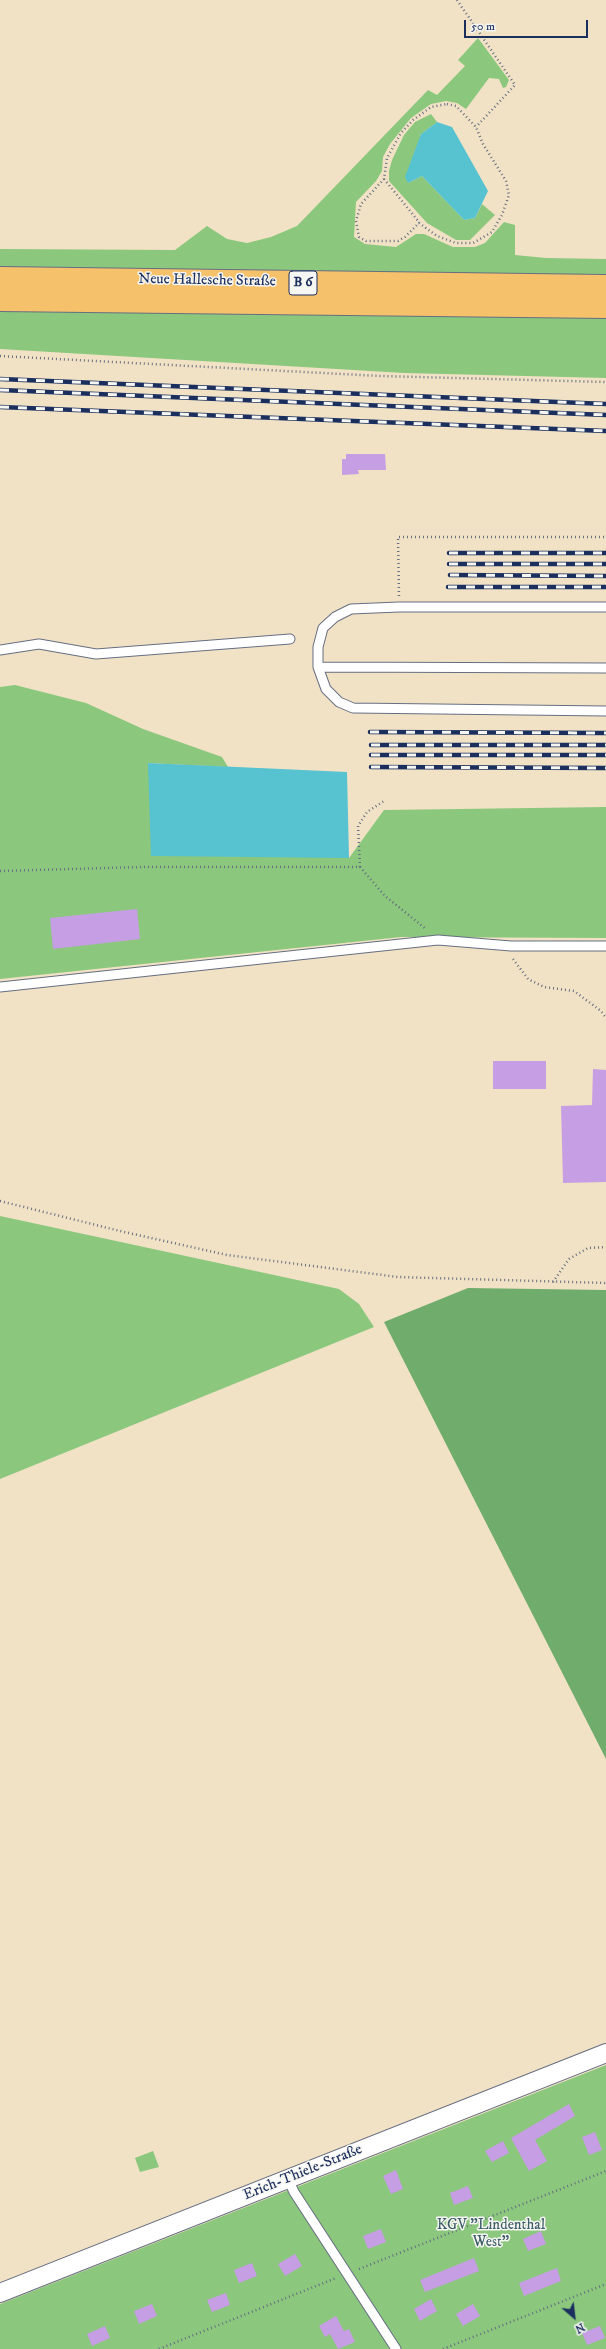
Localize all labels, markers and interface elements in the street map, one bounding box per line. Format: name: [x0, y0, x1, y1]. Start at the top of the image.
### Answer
scale bar: [466, 12, 590, 38]
text: 50 m: [471, 19, 495, 34]
street label: Neue Hallesche Straße: [138, 271, 276, 291]
road number: B 6: [289, 271, 317, 295]
street label: Erich-Thiele-Straße: [241, 2141, 365, 2205]
park label: KGV "Lindenthal West": [437, 2217, 545, 2252]
north arrow: [554, 2297, 594, 2337]
text: N: [572, 2319, 587, 2336]

